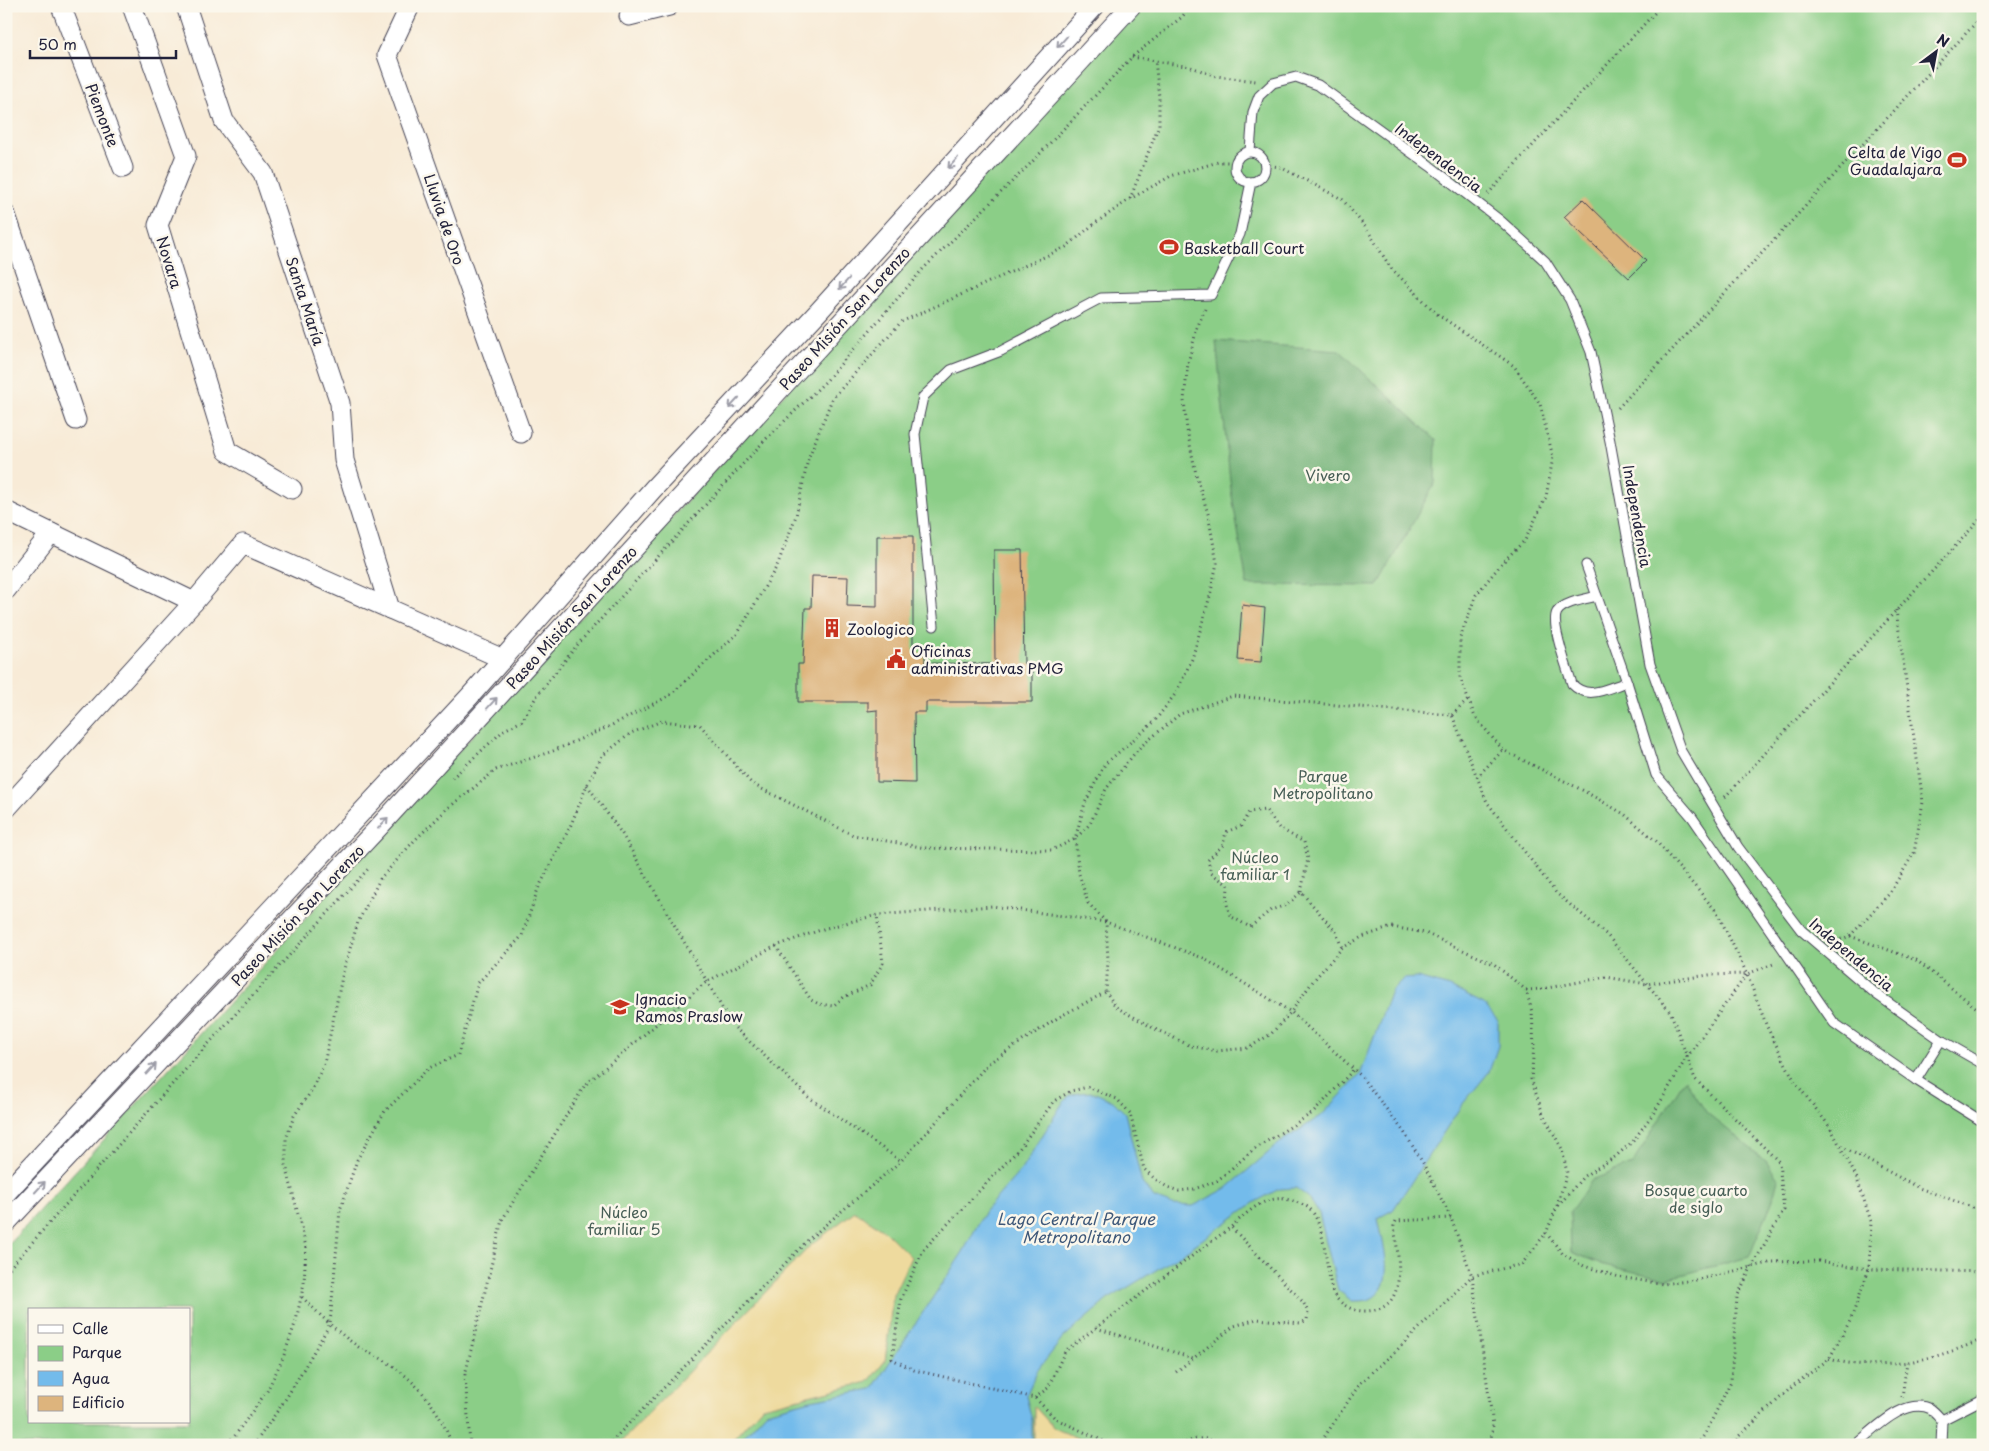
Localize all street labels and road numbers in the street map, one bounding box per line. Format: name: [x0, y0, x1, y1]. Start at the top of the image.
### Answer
street label: Piemonte: [80, 80, 126, 150]
street label: Independencia: [1391, 117, 1488, 198]
street label: Lluvia de Oro: [419, 170, 471, 268]
street label: Novara: [151, 233, 189, 291]
street label: Paseo Misión San Lorenzo: [773, 241, 915, 395]
street label: Santa María: [281, 254, 331, 349]
street label: Independencia: [1618, 463, 1658, 570]
street label: Paseo Misión San Lorenzo: [500, 540, 642, 694]
street label: Paseo Misión San Lorenzo: [225, 839, 369, 991]
street label: Independencia: [1805, 912, 1900, 997]

